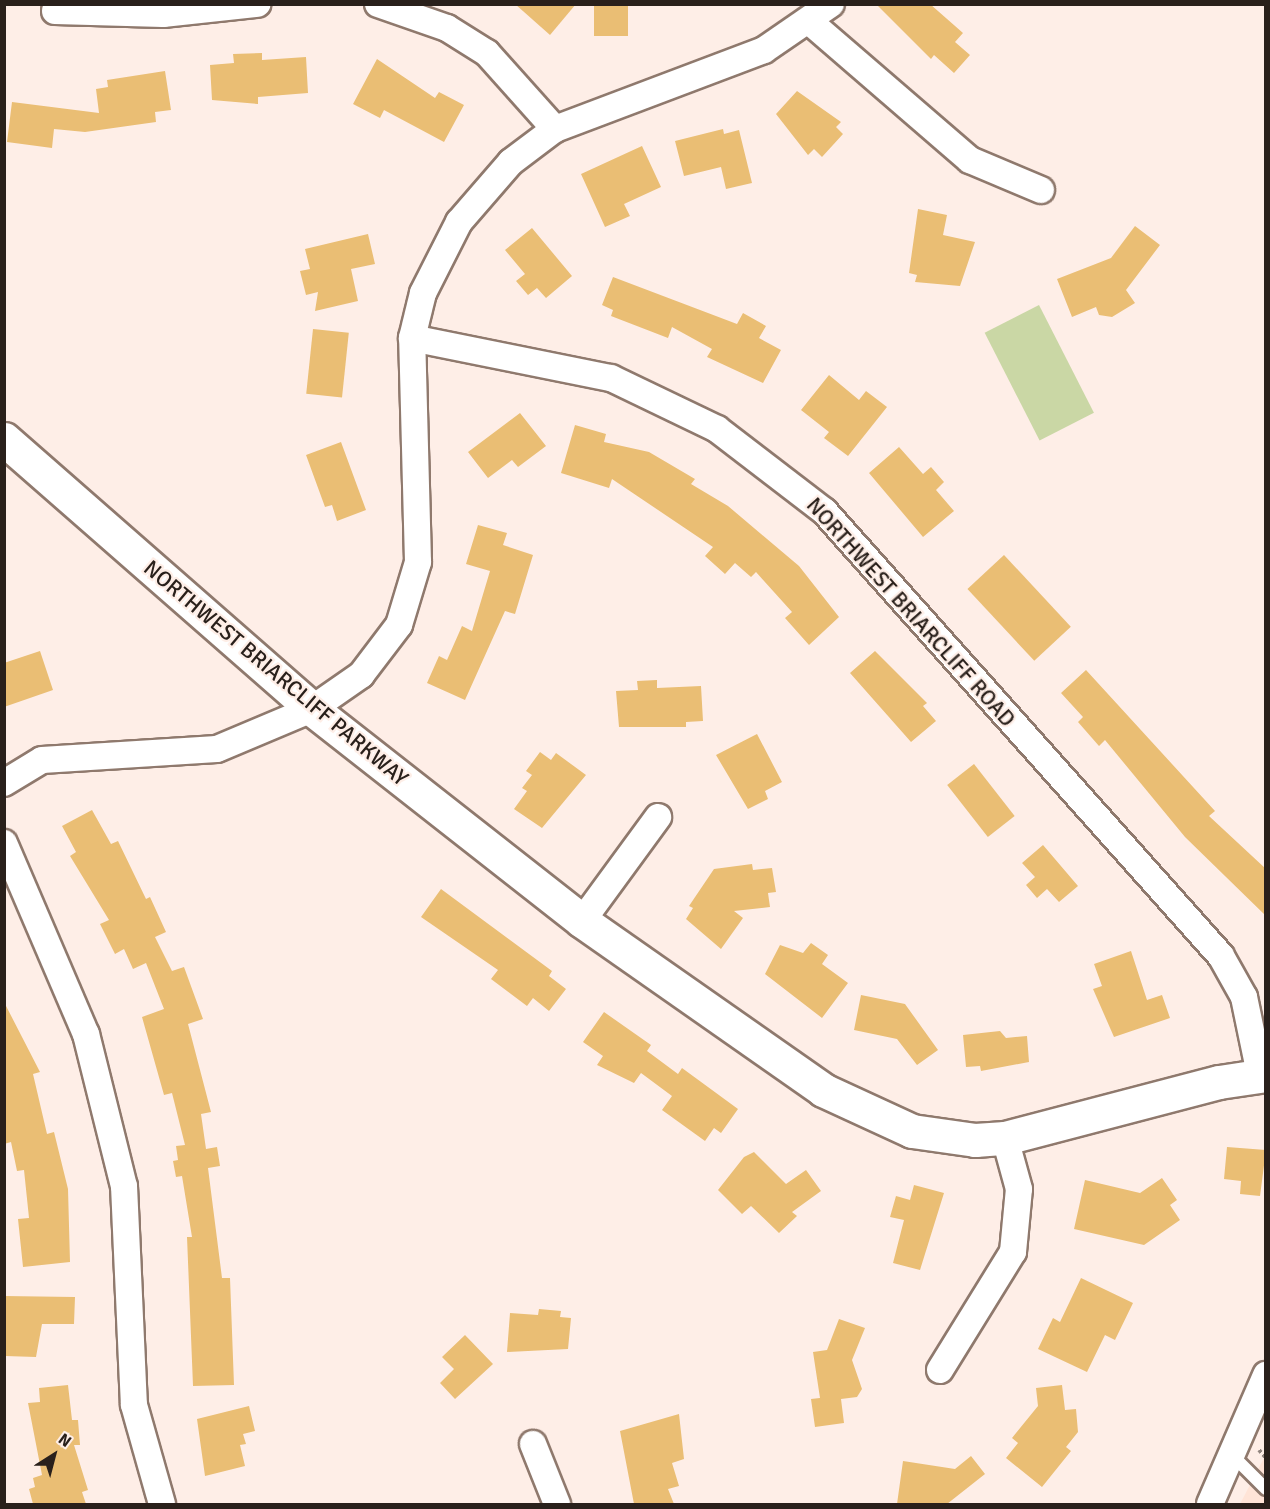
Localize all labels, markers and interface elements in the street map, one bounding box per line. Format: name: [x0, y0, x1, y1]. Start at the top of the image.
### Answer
street label: NORTHWEST BRIARCLIFF ROAD: [801, 492, 1021, 732]
street label: NORTHWEST BRIARCLIFF PARKWAY: [138, 555, 414, 791]
north arrow: [24, 1425, 84, 1485]
text: N: [54, 1429, 75, 1452]

